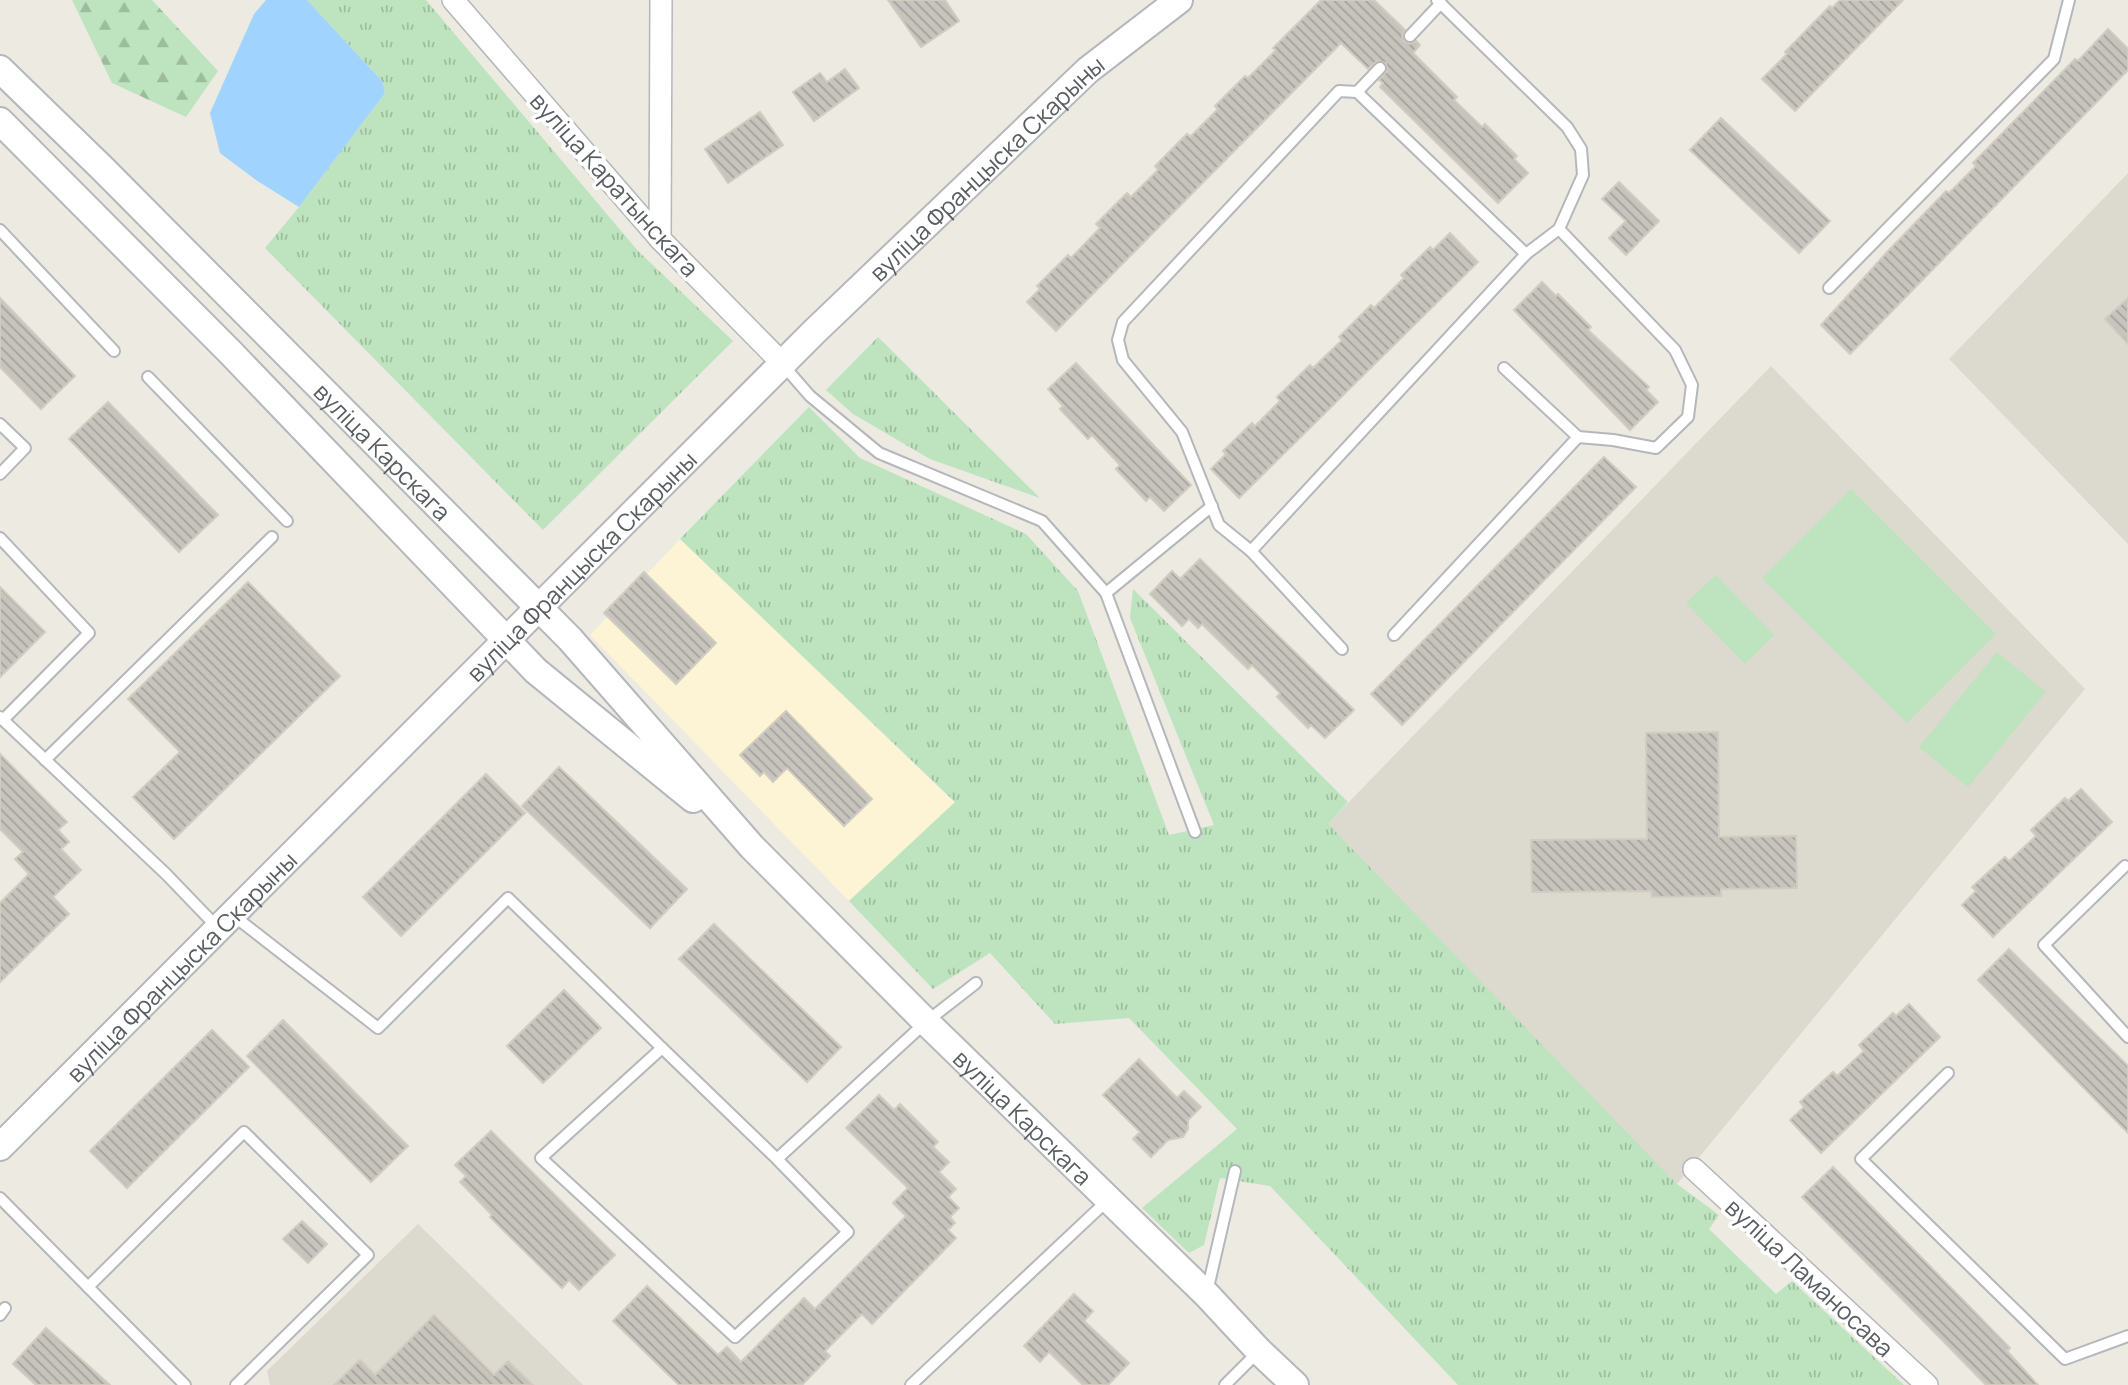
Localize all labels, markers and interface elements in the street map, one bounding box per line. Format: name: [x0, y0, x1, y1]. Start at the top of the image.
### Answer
street label: вуліца Францыска Скарыны: [861, 47, 1111, 288]
street label: вуліца Каратынскага: [523, 85, 707, 283]
street label: вуліца Карскага: [307, 375, 459, 527]
street label: вуліца Францыска Скарыны: [458, 443, 703, 688]
street label: вуліца Францыска Скарыны: [58, 843, 303, 1088]
street label: вуліца Карскага: [947, 1041, 1100, 1192]
street label: вуліца Ламаносава: [1719, 1190, 1901, 1364]

